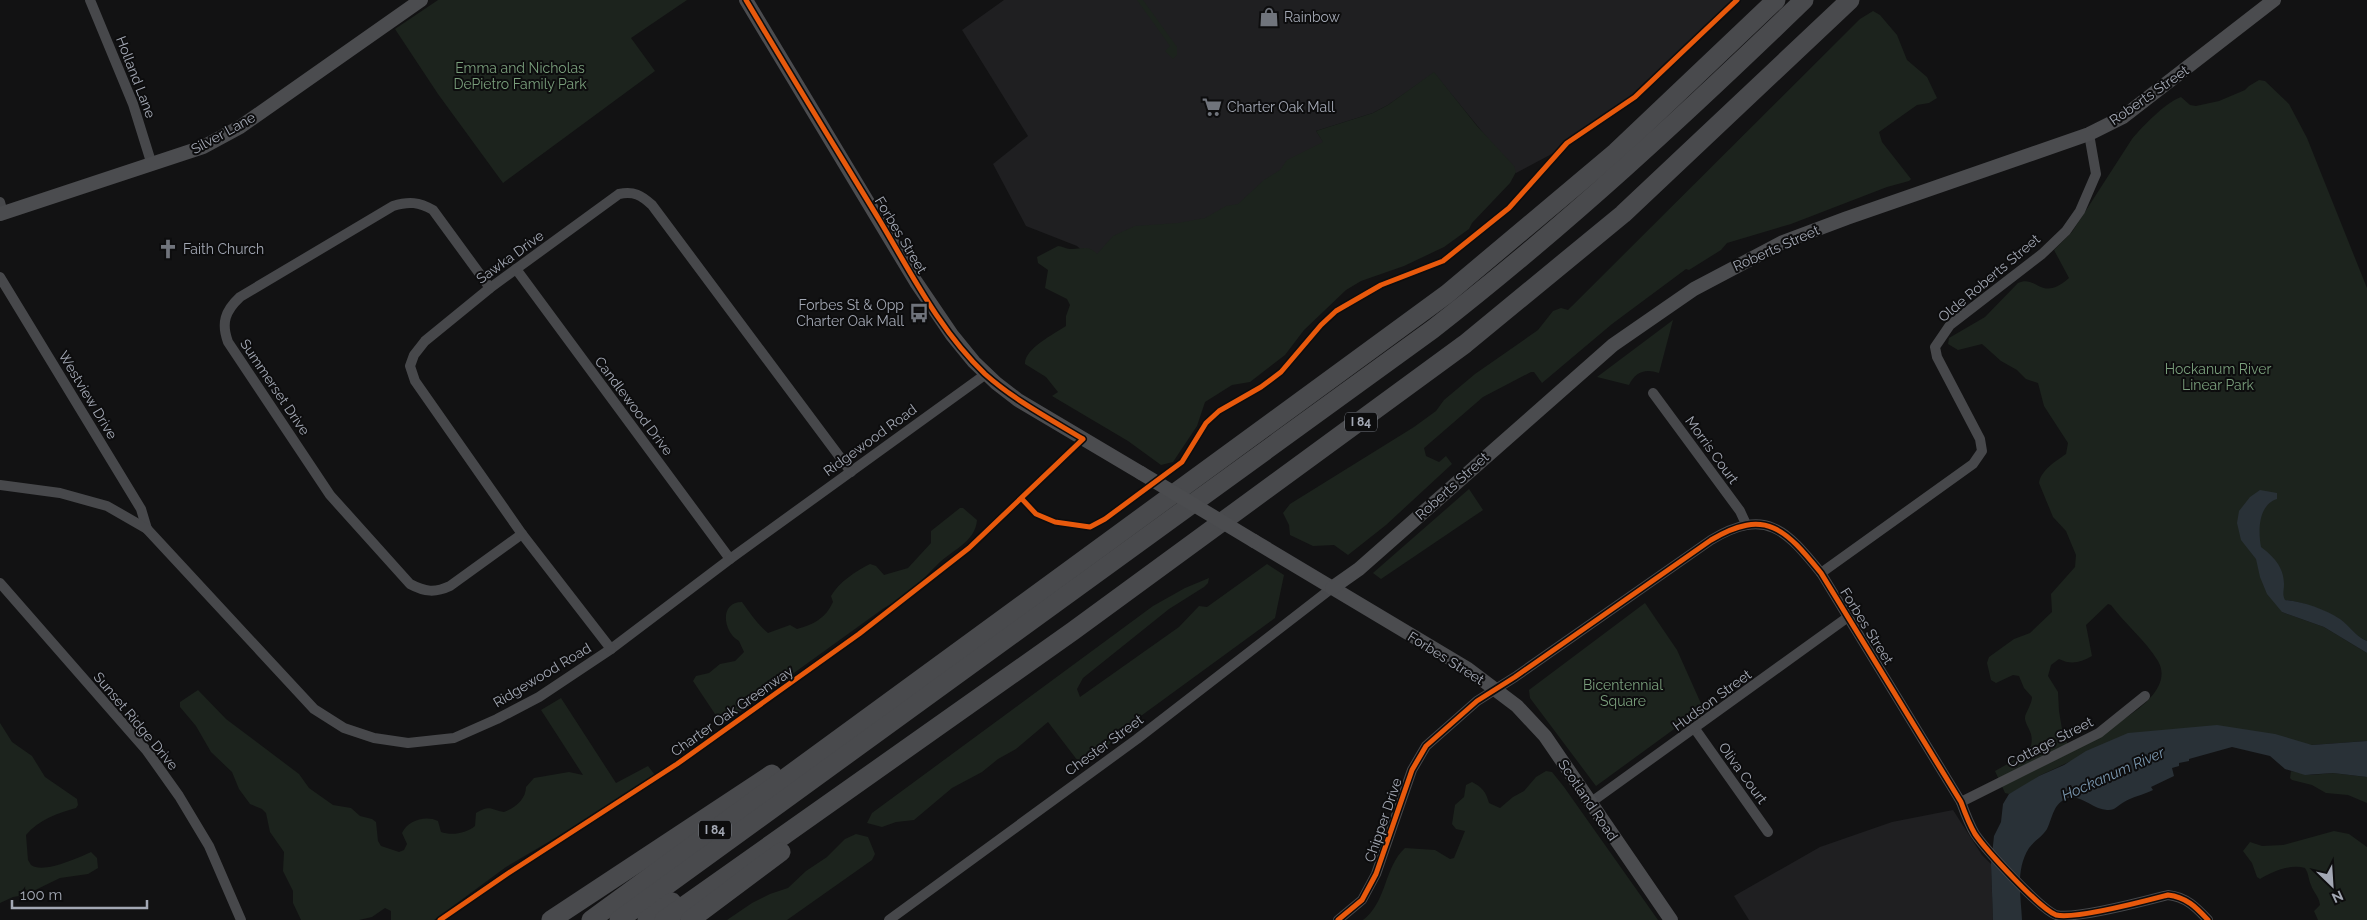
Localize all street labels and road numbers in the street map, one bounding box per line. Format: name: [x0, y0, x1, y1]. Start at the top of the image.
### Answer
street label: Holland Lane: [113, 34, 159, 120]
street label: Roberts Street: [2106, 62, 2192, 128]
street label: Silver Lane: [188, 109, 258, 157]
street label: Forbes Street: [872, 194, 930, 277]
street label: Roberts Street: [1730, 222, 1822, 274]
street label: Sawka Drive: [473, 227, 547, 287]
street label: Olde Roberts Street: [1935, 231, 2043, 325]
street label: Summerset Drive: [237, 336, 313, 438]
street label: Westview Drive: [55, 348, 121, 442]
street label: Candlewood Drive: [592, 354, 676, 458]
street label: Ridgewood Road: [820, 401, 920, 479]
road number: I 84: [1345, 412, 1377, 432]
street label: Morris Court: [1682, 413, 1742, 487]
street label: Roberts Street: [1412, 449, 1492, 523]
street label: Forbes Street: [1837, 585, 1897, 667]
street label: Forbes Street: [1405, 628, 1487, 688]
street label: Ridgewood Road: [490, 640, 594, 710]
street label: Charter Oak Greenway: [668, 662, 797, 759]
street label: Hudson Street: [1670, 666, 1755, 734]
street label: Sunset Ridge Drive: [90, 669, 182, 773]
street label: Chester Street: [1062, 711, 1146, 779]
street label: Cottage Street: [2004, 713, 2096, 770]
street label: Oliva Court: [1715, 739, 1771, 807]
street label: Scotland Road: [1555, 756, 1621, 844]
street label: Chipper Drive: [1361, 776, 1405, 864]
road number: I 84: [699, 820, 731, 840]

